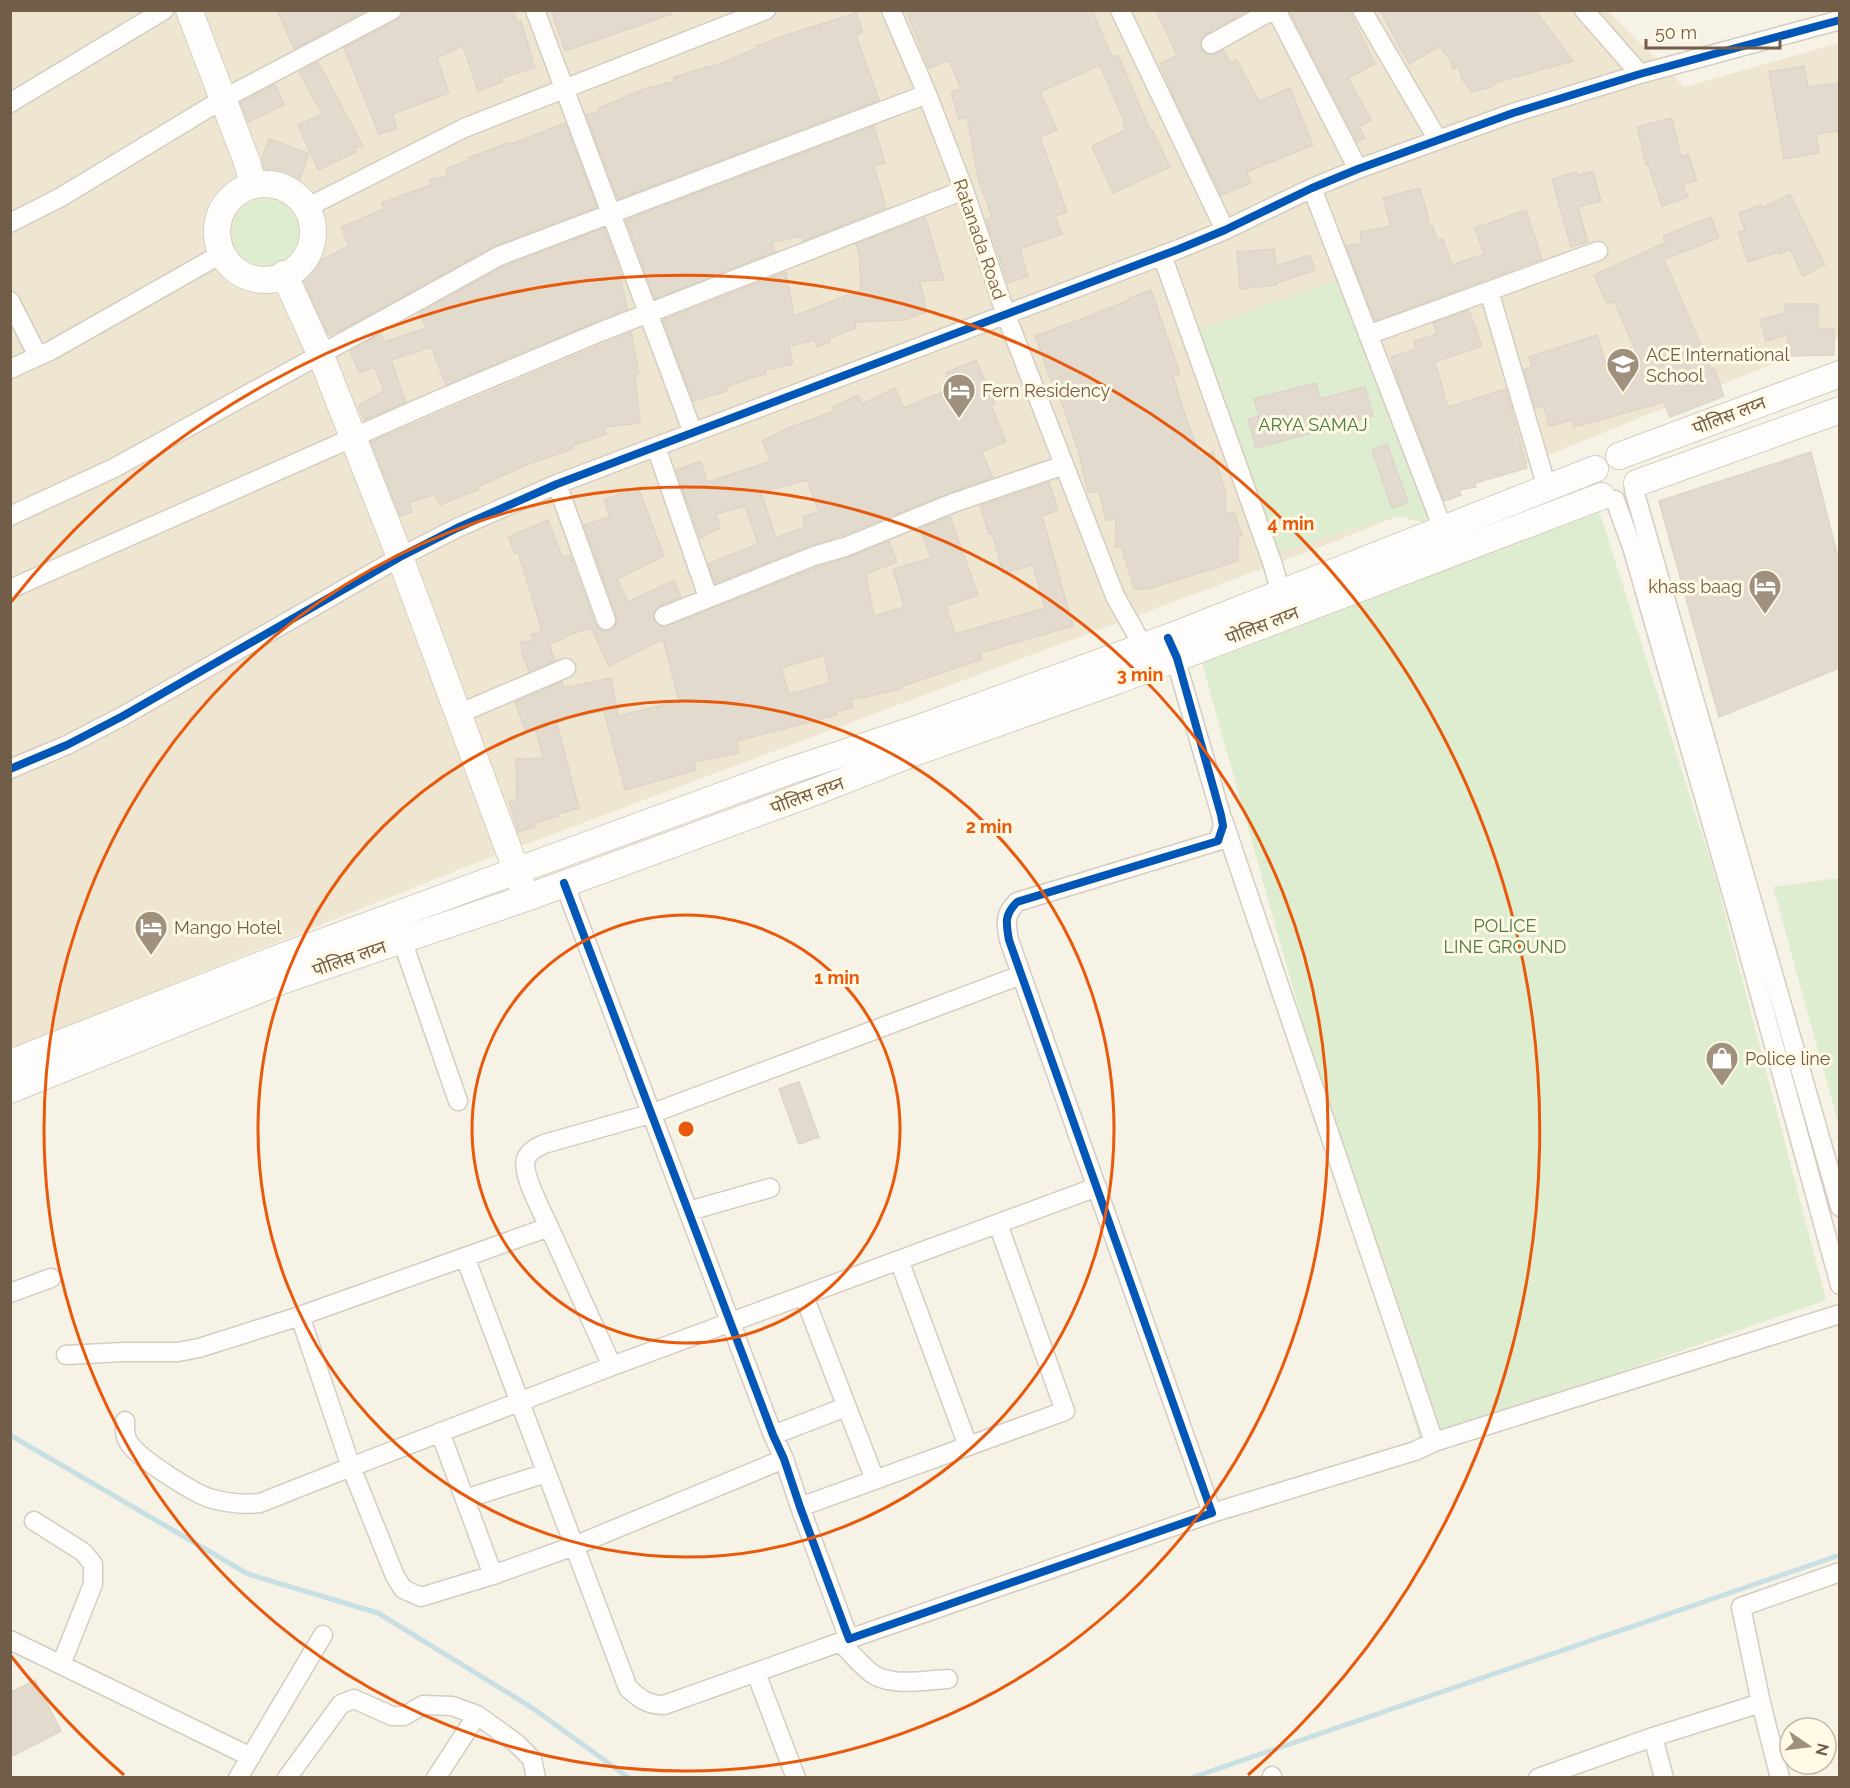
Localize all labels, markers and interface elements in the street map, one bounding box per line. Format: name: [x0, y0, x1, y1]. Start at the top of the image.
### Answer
scale bar: [1646, 12, 1780, 50]
text: 50 m: [1655, 22, 1697, 43]
street label: Ratanada Road: [950, 176, 1010, 302]
place label: ACE International School: [1646, 344, 1789, 386]
school or university icon: ACE International School: [1605, 346, 1641, 393]
hotel icon: Fern Residency: [941, 372, 977, 419]
place label: Fern Residency: [982, 380, 1111, 401]
street label: पोलिस लय्न: [1689, 391, 1769, 439]
park label: ARYA SAMAJ: [1258, 414, 1368, 435]
text: 4 min: [1268, 513, 1314, 534]
hotel icon: khass baag: [1747, 568, 1783, 615]
place label: khass baag: [1648, 576, 1742, 597]
street label: पोलिस लय्न: [1222, 601, 1302, 649]
text: 3 min: [1117, 664, 1163, 685]
street label: पोलिस लय्न: [767, 772, 848, 818]
text: 2 min: [966, 816, 1012, 837]
hotel icon: Mango Hotel: [133, 909, 169, 956]
park label: POLICE LINE GROUND: [1444, 915, 1567, 957]
place label: Mango Hotel: [174, 917, 282, 938]
street label: पोलिस लय्न: [309, 935, 390, 980]
text: 1 min: [814, 967, 860, 988]
shop icon: Police line: [1704, 1040, 1740, 1087]
place label: Police line: [1745, 1048, 1831, 1069]
centre of rings: [676, 1119, 696, 1139]
north arrow: [1778, 1716, 1838, 1776]
text: N: [1811, 1741, 1833, 1758]

